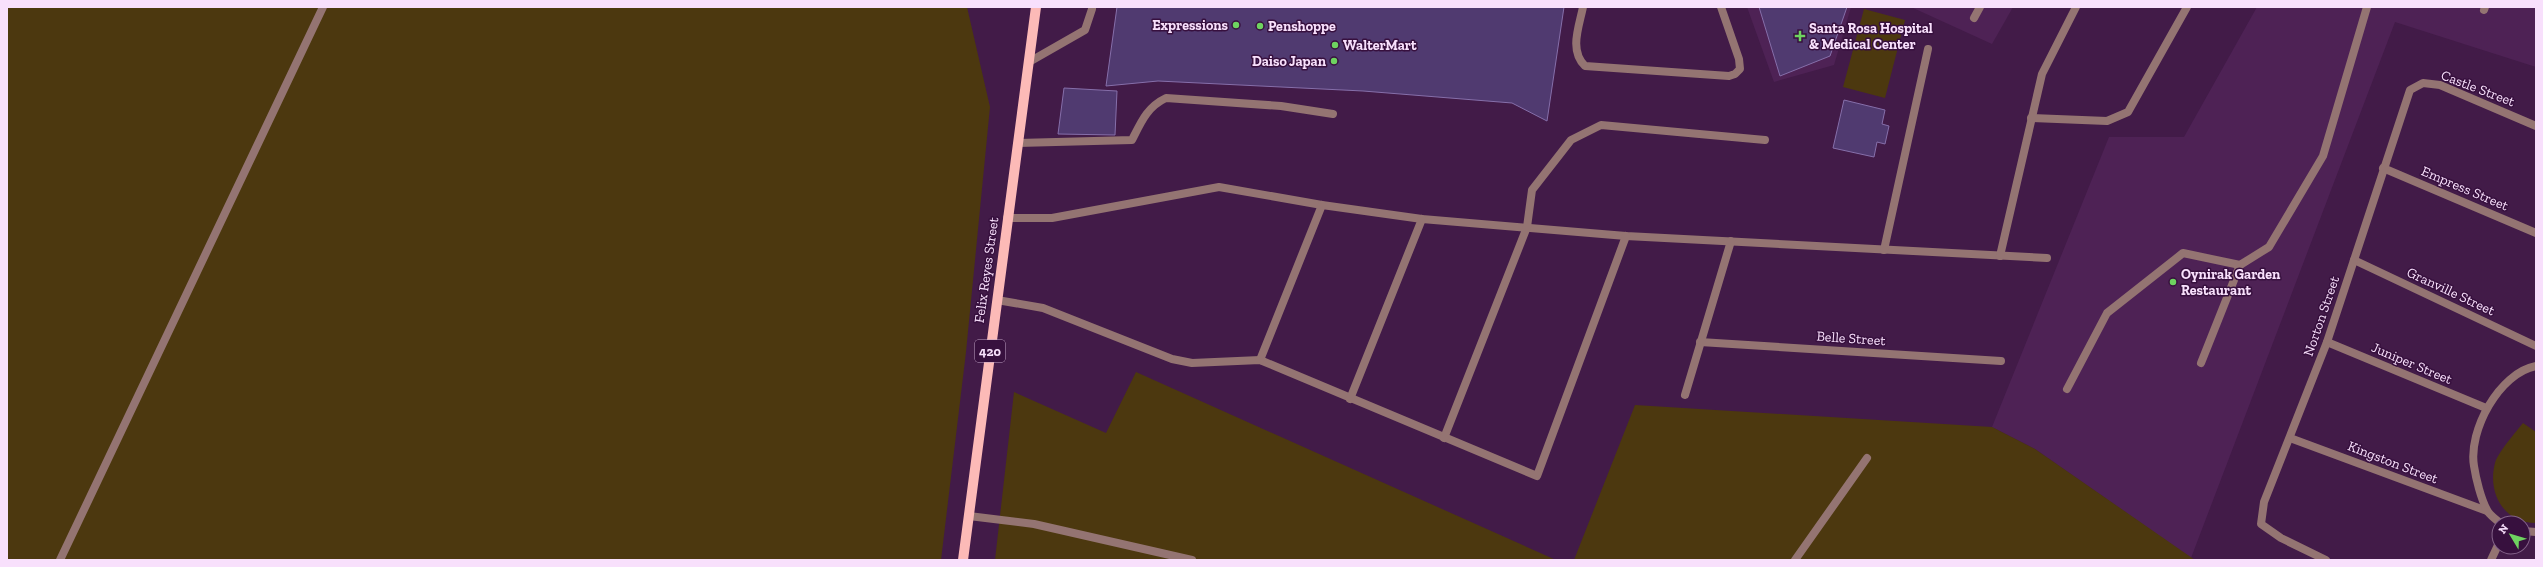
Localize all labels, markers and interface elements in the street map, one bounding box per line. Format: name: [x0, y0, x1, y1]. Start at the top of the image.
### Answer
place label: Expressions: [1152, 17, 1229, 34]
place label: Penshoppe: [1268, 18, 1336, 35]
marker: Expressions: [1231, 20, 1241, 30]
place label: Santa Rosa Hospital & Medical Center: [1809, 20, 1933, 53]
marker: Penshoppe: [1255, 21, 1265, 31]
marker: Santa Rosa Hospital & Medical Center: [1794, 30, 1806, 42]
place label: WalterMart: [1343, 37, 1417, 54]
marker: WalterMart: [1330, 40, 1340, 50]
place label: Daiso Japan: [1252, 53, 1327, 70]
marker: Daiso Japan: [1329, 56, 1339, 66]
street label: Castle Street: [2439, 67, 2518, 111]
street label: Empress Street: [2419, 163, 2512, 215]
street label: Felix Reyes Street: [971, 215, 1002, 324]
street label: Granville Street: [2404, 264, 2498, 320]
place label: Oynirak Garden Restaurant: [2181, 266, 2281, 299]
street label: Norton Street: [2300, 273, 2343, 358]
marker: Oynirak Garden Restaurant: [2168, 277, 2178, 287]
street label: Belle Street: [1816, 328, 1887, 349]
street label: Juniper Street: [2369, 339, 2455, 388]
road number: 420: [975, 340, 1005, 362]
street label: Kingston Street: [2345, 437, 2441, 488]
north arrow: [2491, 515, 2531, 555]
text: N: [2496, 521, 2512, 536]

